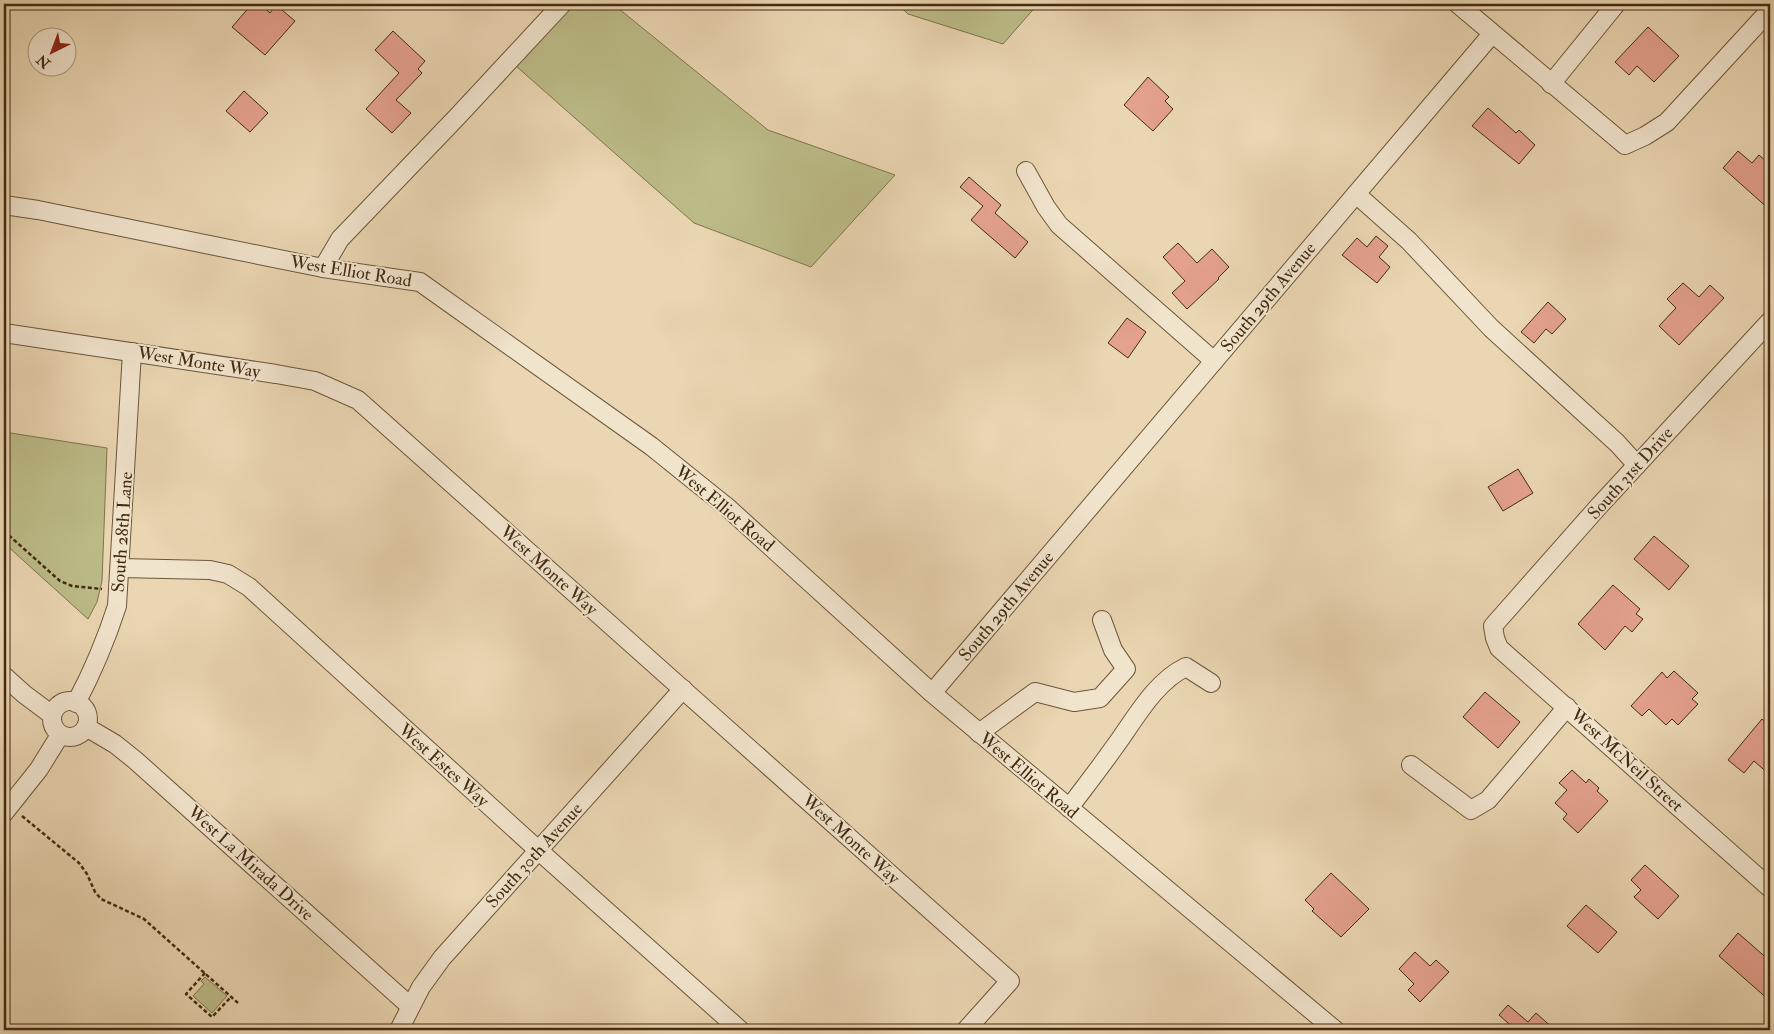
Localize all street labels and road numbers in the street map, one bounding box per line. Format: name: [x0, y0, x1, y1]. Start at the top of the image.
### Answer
street label: South 29th Avenue: [1216, 237, 1321, 357]
street label: West Elliot Road: [287, 250, 414, 292]
street label: West Monte Way: [135, 341, 263, 384]
street label: South 31st Drive: [1583, 422, 1678, 525]
street label: West Elliot Road: [669, 459, 779, 557]
street label: South 28th Lane: [107, 470, 138, 593]
street label: West Monte Way: [494, 520, 603, 621]
street label: South 29th Avenue: [954, 546, 1059, 666]
street label: West McNeil Street: [1565, 703, 1688, 817]
street label: West Estes Way: [393, 718, 495, 813]
street label: West Elliot Road: [973, 726, 1083, 824]
street label: West Monte Way: [796, 789, 905, 890]
street label: South 30th Avenue: [481, 797, 588, 913]
street label: West La Mirada Drive: [182, 800, 319, 926]

